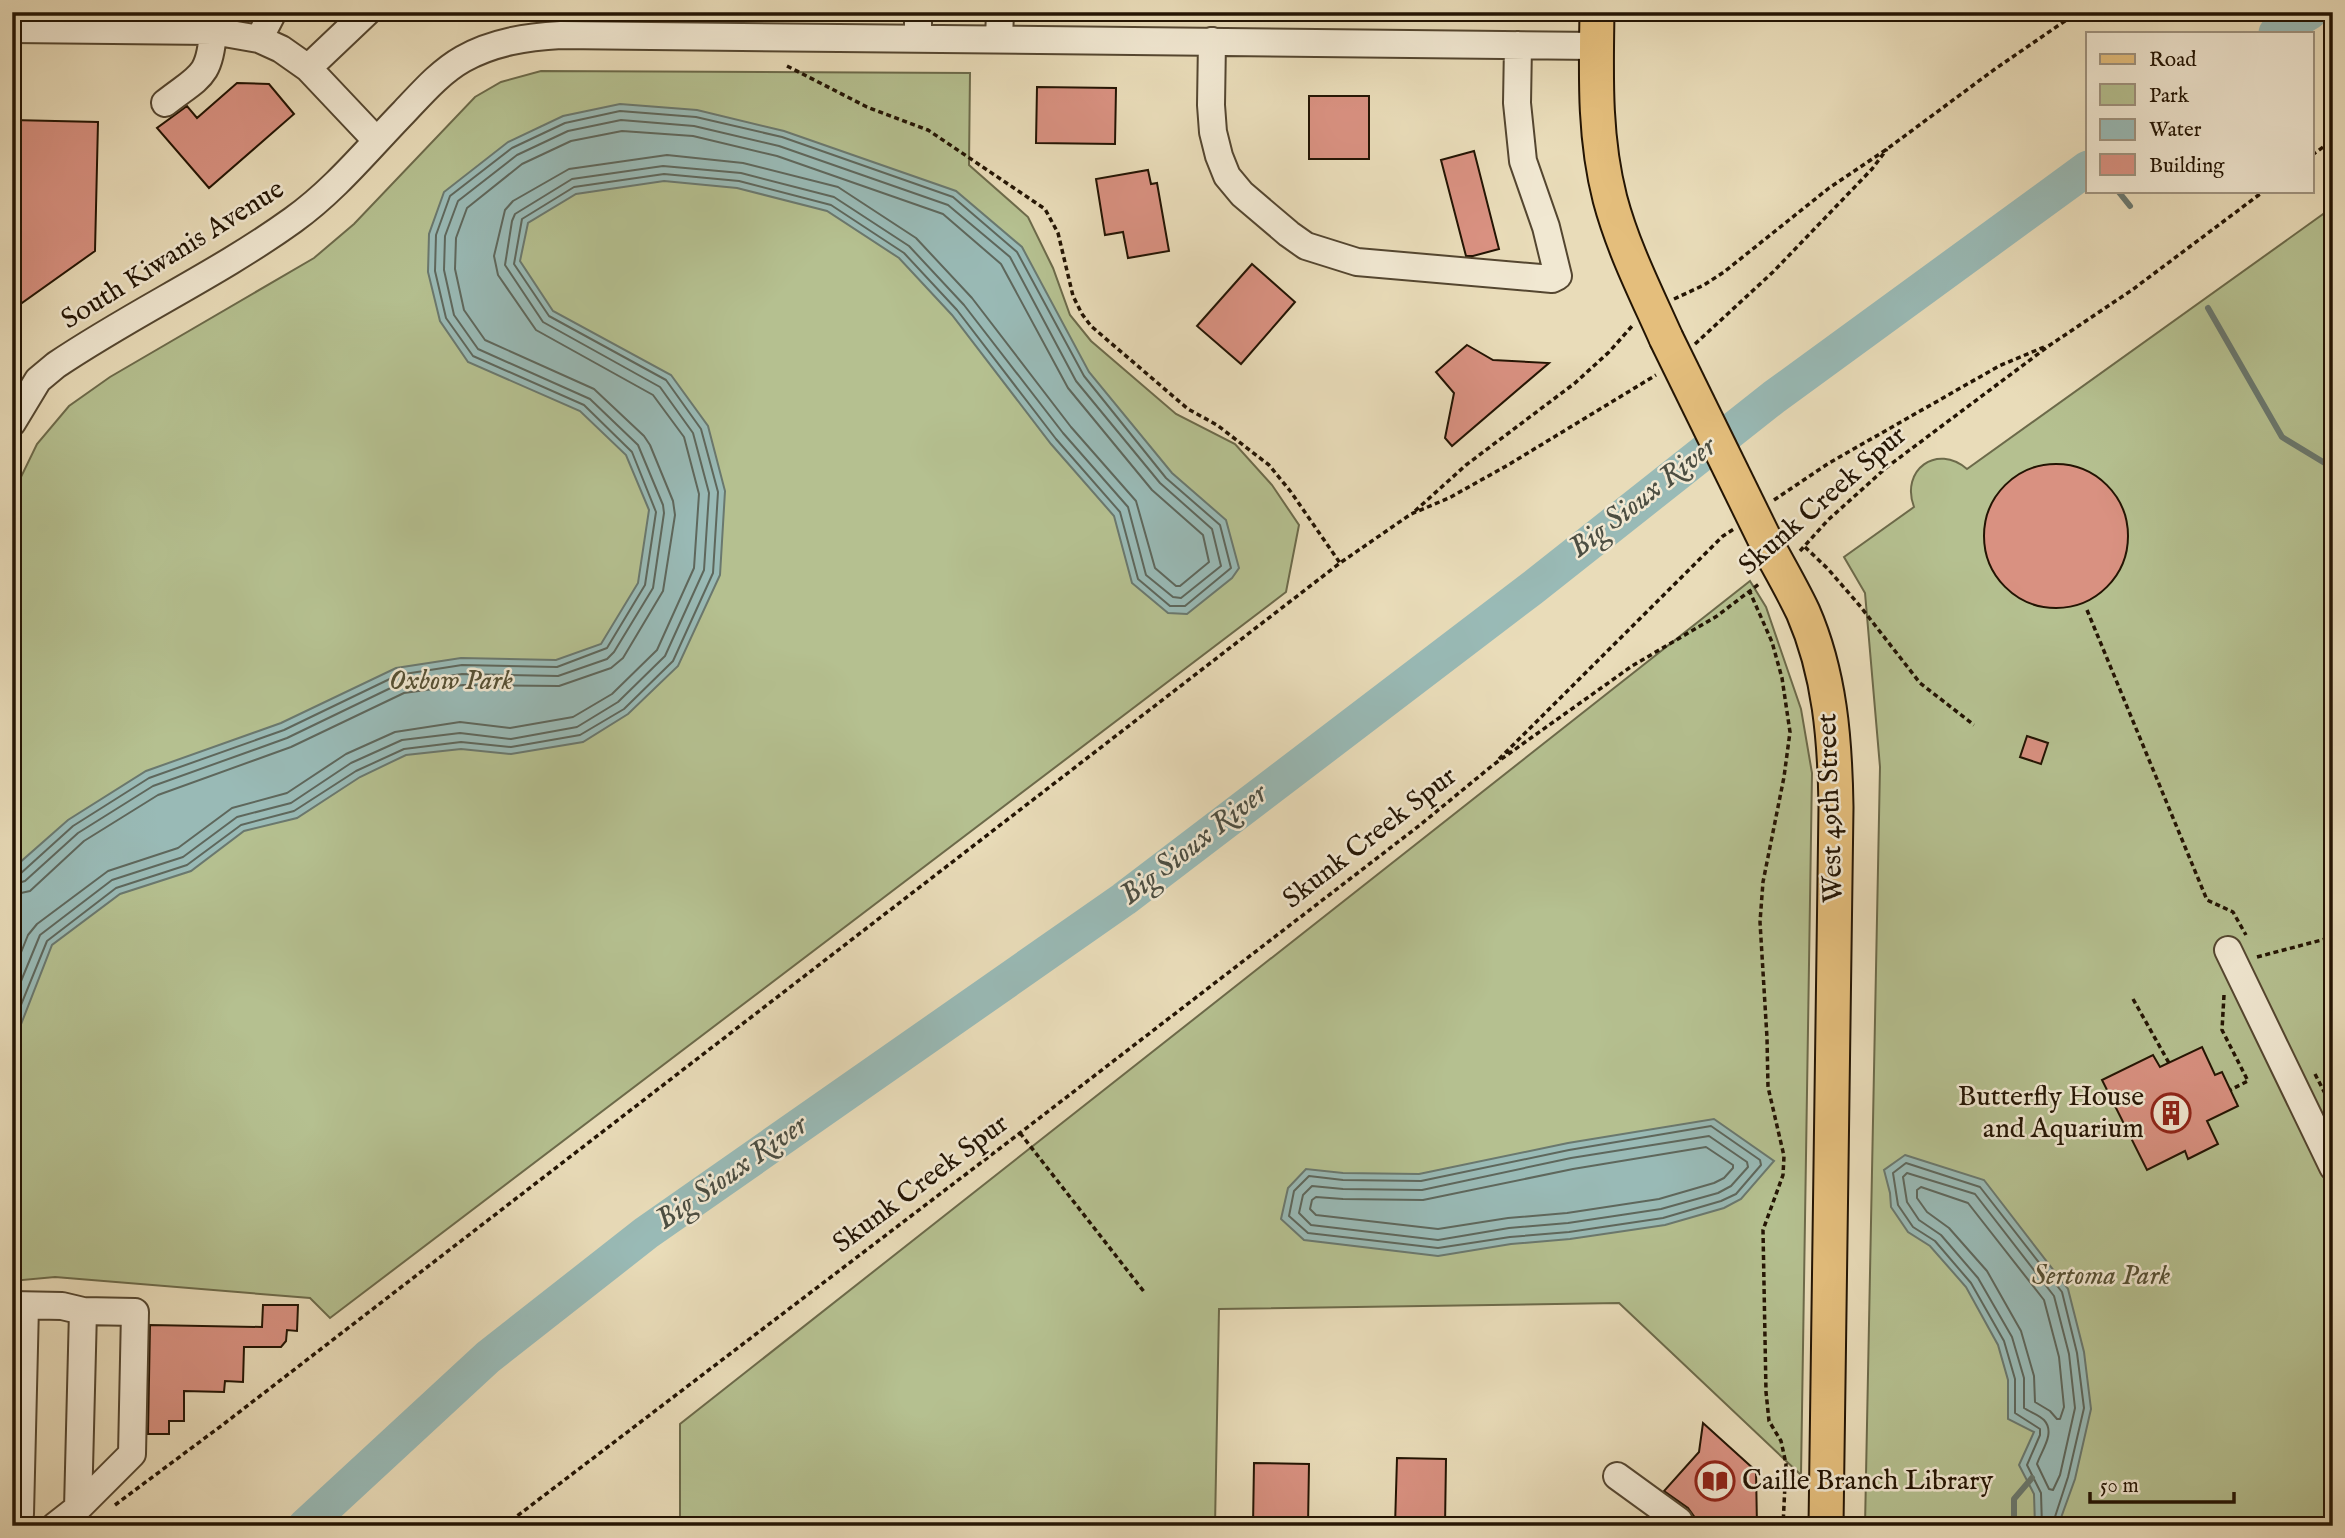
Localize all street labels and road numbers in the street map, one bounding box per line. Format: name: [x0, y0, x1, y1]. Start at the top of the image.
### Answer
street label: South Kiwanis Avenue: [55, 172, 291, 338]
street label: Skunk Creek Spur: [1732, 419, 1914, 583]
street label: West 49th Street: [1810, 712, 1852, 903]
street label: Skunk Creek Spur: [1276, 759, 1464, 917]
street label: Skunk Creek Spur: [826, 1107, 1016, 1261]

